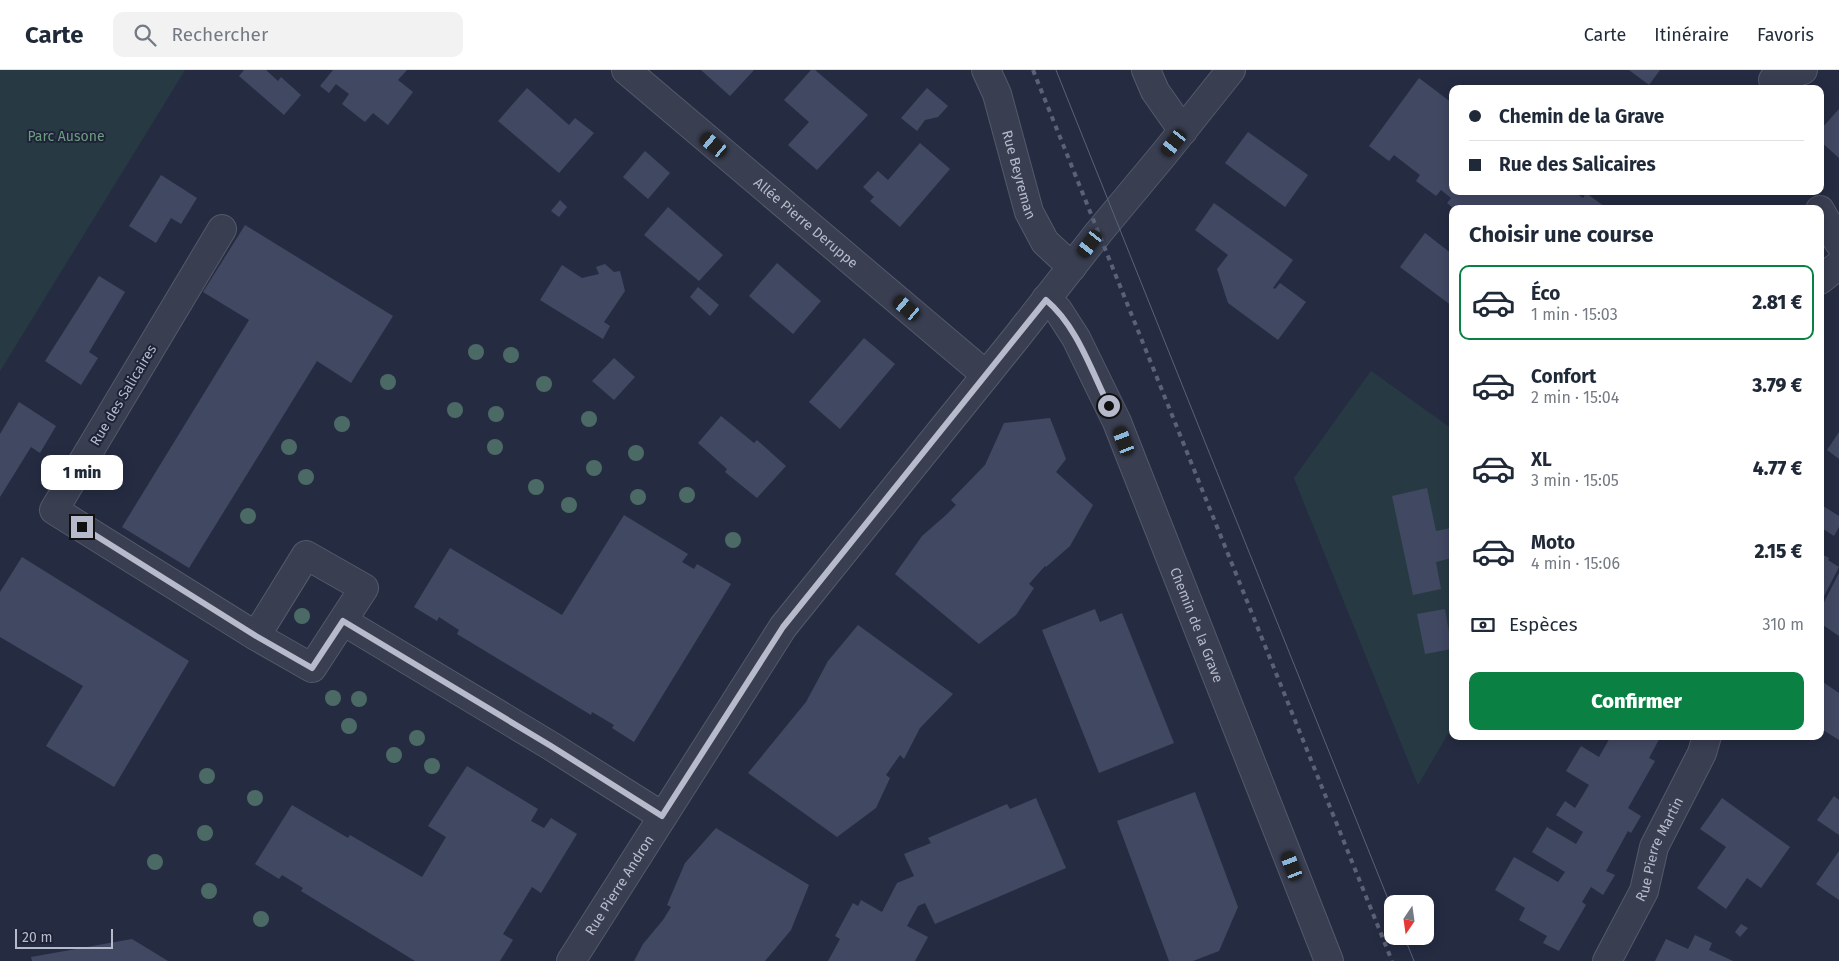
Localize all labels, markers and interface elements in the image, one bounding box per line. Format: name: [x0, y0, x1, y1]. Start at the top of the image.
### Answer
search box: [113, 12, 463, 57]
text: Carte: [25, 21, 83, 49]
icon: search: [131, 21, 159, 49]
text: Rechercher: [171, 23, 268, 46]
text: Carte: [1584, 24, 1626, 46]
text: Itinéraire: [1654, 24, 1729, 46]
text: Favoris: [1757, 24, 1814, 46]
text: Chemin de la Grave: [1499, 105, 1664, 128]
car: [1158, 127, 1189, 159]
park label: Parc Ausone: [27, 128, 105, 145]
street label: Rue Beyreman: [998, 128, 1039, 222]
car: [697, 130, 730, 160]
text: Rue des Salicaires: [1499, 153, 1656, 176]
street label: Allée Pierre Deruppe: [750, 174, 861, 272]
text: Choisir une course: [1469, 221, 1654, 248]
car: [1074, 228, 1105, 260]
icon: car: [1471, 280, 1516, 325]
text: Éco: [1531, 282, 1560, 305]
text: 2.81 €: [1752, 291, 1802, 314]
car: [890, 293, 923, 323]
text: 1 min · 15:03: [1531, 305, 1618, 324]
street label: Rue des Salicaires: [87, 341, 160, 449]
icon: car: [1471, 363, 1516, 408]
text: Confort: [1531, 365, 1596, 388]
text: 3.79 €: [1752, 374, 1802, 397]
text: 2 min · 15:04: [1531, 388, 1619, 407]
route start: [1098, 395, 1120, 417]
car: [1111, 424, 1136, 458]
icon: car: [1471, 446, 1516, 491]
text: XL: [1531, 448, 1552, 471]
callout: 1 min: [41, 454, 123, 490]
text: 4.77 €: [1753, 457, 1802, 480]
text: 1 min: [63, 463, 101, 482]
text: 3 min · 15:05: [1531, 471, 1619, 490]
route end: [71, 516, 93, 538]
icon: car: [1471, 529, 1516, 574]
text: Moto: [1531, 531, 1575, 554]
text: 2.15 €: [1754, 540, 1802, 563]
text: 4 min · 15:06: [1531, 554, 1620, 573]
street label: Chemin de la Grave: [1166, 565, 1227, 685]
icon: cash: [1469, 611, 1497, 639]
text: Espèces: [1509, 613, 1578, 636]
text: 310 m: [1763, 615, 1804, 634]
button: Confirmer: [1469, 672, 1804, 730]
street label: Rue Pierre Martin: [1632, 794, 1687, 904]
street label: Rue Pierre Andron: [582, 832, 658, 939]
car: [1279, 849, 1304, 883]
north arrow: [1384, 895, 1434, 945]
map controls: [1384, 895, 1434, 945]
scale bar: [15, 926, 112, 949]
text: 20 m: [22, 929, 52, 946]

